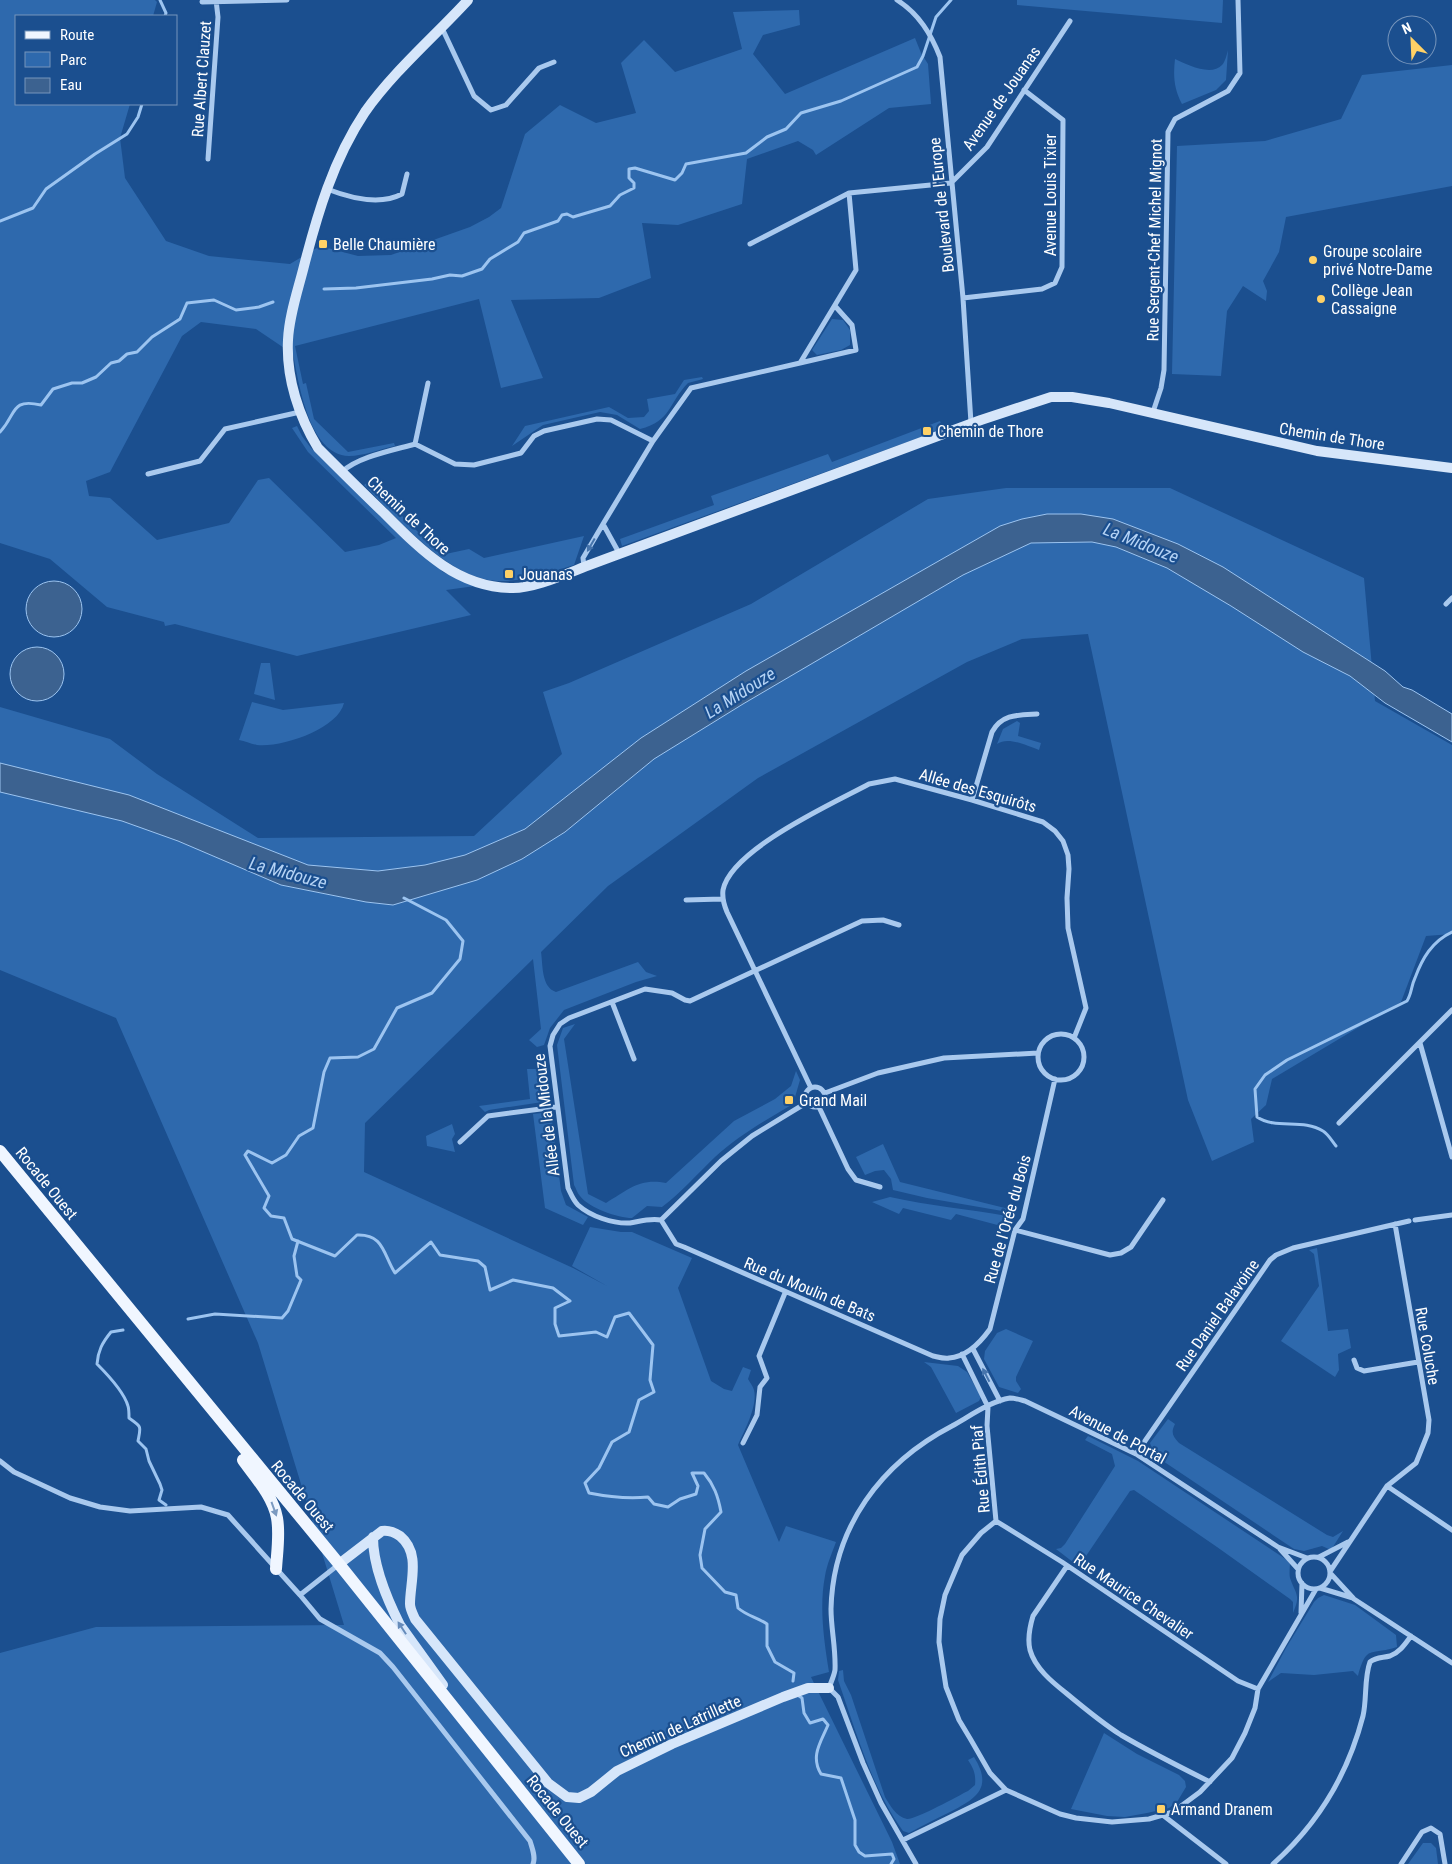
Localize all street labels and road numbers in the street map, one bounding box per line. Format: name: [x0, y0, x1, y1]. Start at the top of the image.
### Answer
street label: Rue Albert Clauzet: [188, 20, 215, 138]
street label: Avenue de Jouanas: [958, 43, 1044, 154]
street label: Avenue Louis Tixier: [1041, 134, 1060, 256]
street label: Boulevard de l'Europe: [925, 137, 958, 273]
street label: Rue Sergent-Chef Michel Mignot: [1143, 138, 1166, 342]
street label: Chemin de Thore: [1278, 419, 1386, 454]
street label: Chemin de Thore: [363, 472, 454, 559]
street label: Allée des Esquirôts: [917, 765, 1039, 816]
street label: Allée de la Midouze: [530, 1053, 563, 1177]
street label: Rocade Ouest: [12, 1143, 82, 1224]
street label: Rue de l'Orée du Bois: [980, 1153, 1035, 1286]
street label: Rue du Moulin de Bats: [741, 1253, 878, 1326]
street label: Rue Daniel Balavoine: [1172, 1256, 1263, 1375]
street label: Rue Coluche: [1411, 1306, 1444, 1386]
street label: Avenue de Portal: [1066, 1401, 1169, 1468]
street label: Rue Édith Piaf: [967, 1424, 994, 1514]
street label: Rocade Ouest: [267, 1457, 338, 1536]
street label: Rue Maurice Chevalier: [1070, 1549, 1197, 1644]
street label: Chemin de Latrillette: [617, 1691, 744, 1762]
street label: Rocade Ouest: [523, 1771, 593, 1852]

